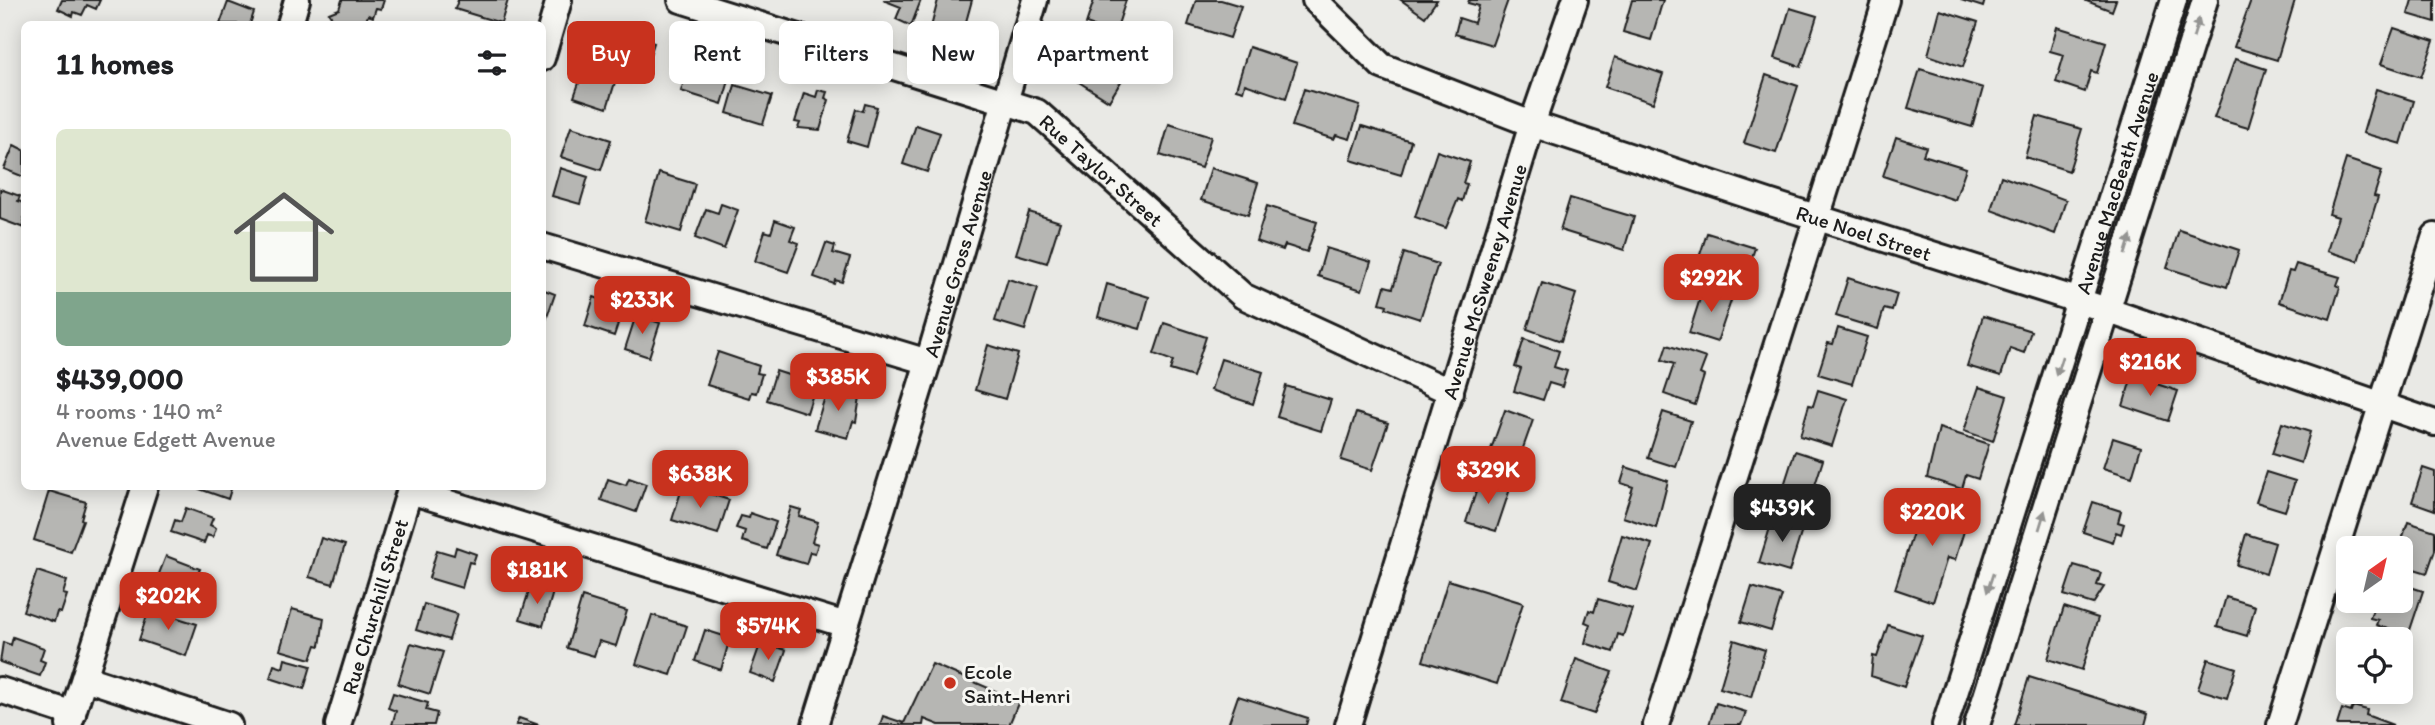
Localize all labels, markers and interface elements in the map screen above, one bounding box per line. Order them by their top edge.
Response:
one-way arrow [2192,18,2202,39]
chip: Buy [567,21,655,84]
chip: Rent [669,21,765,84]
chip: Filters [779,21,893,84]
chip: New [907,21,999,84]
chip: Apartment [1013,21,1173,84]
icon: filters [473,44,511,82]
text: 11 homes [56,45,174,82]
street label: Avenue MacBeath Avenue [2070,68,2163,297]
street label: Rue Taylor Street [1035,108,1169,232]
street label: Avenue McSweeney Avenue [1436,161,1532,402]
street label: Avenue Gross Avenue [918,167,997,360]
icon: home [221,174,347,300]
street label: Rue Noel Street [1793,199,1935,266]
one-way arrow [2124,235,2134,256]
pin: $292K [1662,254,1760,314]
text: $292K [1680,263,1742,291]
pin: $233K [593,276,691,336]
text: $233K [610,285,674,313]
pin: $216K [2101,338,2199,398]
text: $216K [2119,347,2181,375]
pin: $385K [789,354,887,413]
one-way arrow [2053,356,2064,377]
text: $439,000 [56,360,184,397]
text: $385K [806,362,870,390]
text: 4 rooms · 140 m² [56,397,223,425]
text: Avenue Edgett Avenue [56,425,276,453]
pin: $329K [1439,447,1537,506]
pin: $638K [651,450,749,510]
text: $329K [1456,455,1520,483]
text: $638K [668,459,732,487]
pin: $439K [1733,484,1831,544]
pin: $220K [1883,489,1981,548]
text: $439K [1750,493,1814,521]
text: $220K [1900,497,1964,525]
one-way arrow [2037,509,2048,530]
street label: Rue Churchill Street [336,516,413,697]
north arrow [2336,536,2413,612]
map controls [2336,536,2413,704]
pin: $181K [488,546,586,606]
text: $181K [507,555,567,583]
pin: $202K [119,572,217,632]
one-way arrow [1985,572,1995,593]
text: $202K [136,581,200,609]
pin: $574K [719,602,817,662]
text: $574K [736,611,800,639]
button: locate [2336,627,2413,704]
place label: Ecole Saint-Henri [964,659,1071,708]
marker: Ecole Saint-Henri [942,675,958,691]

